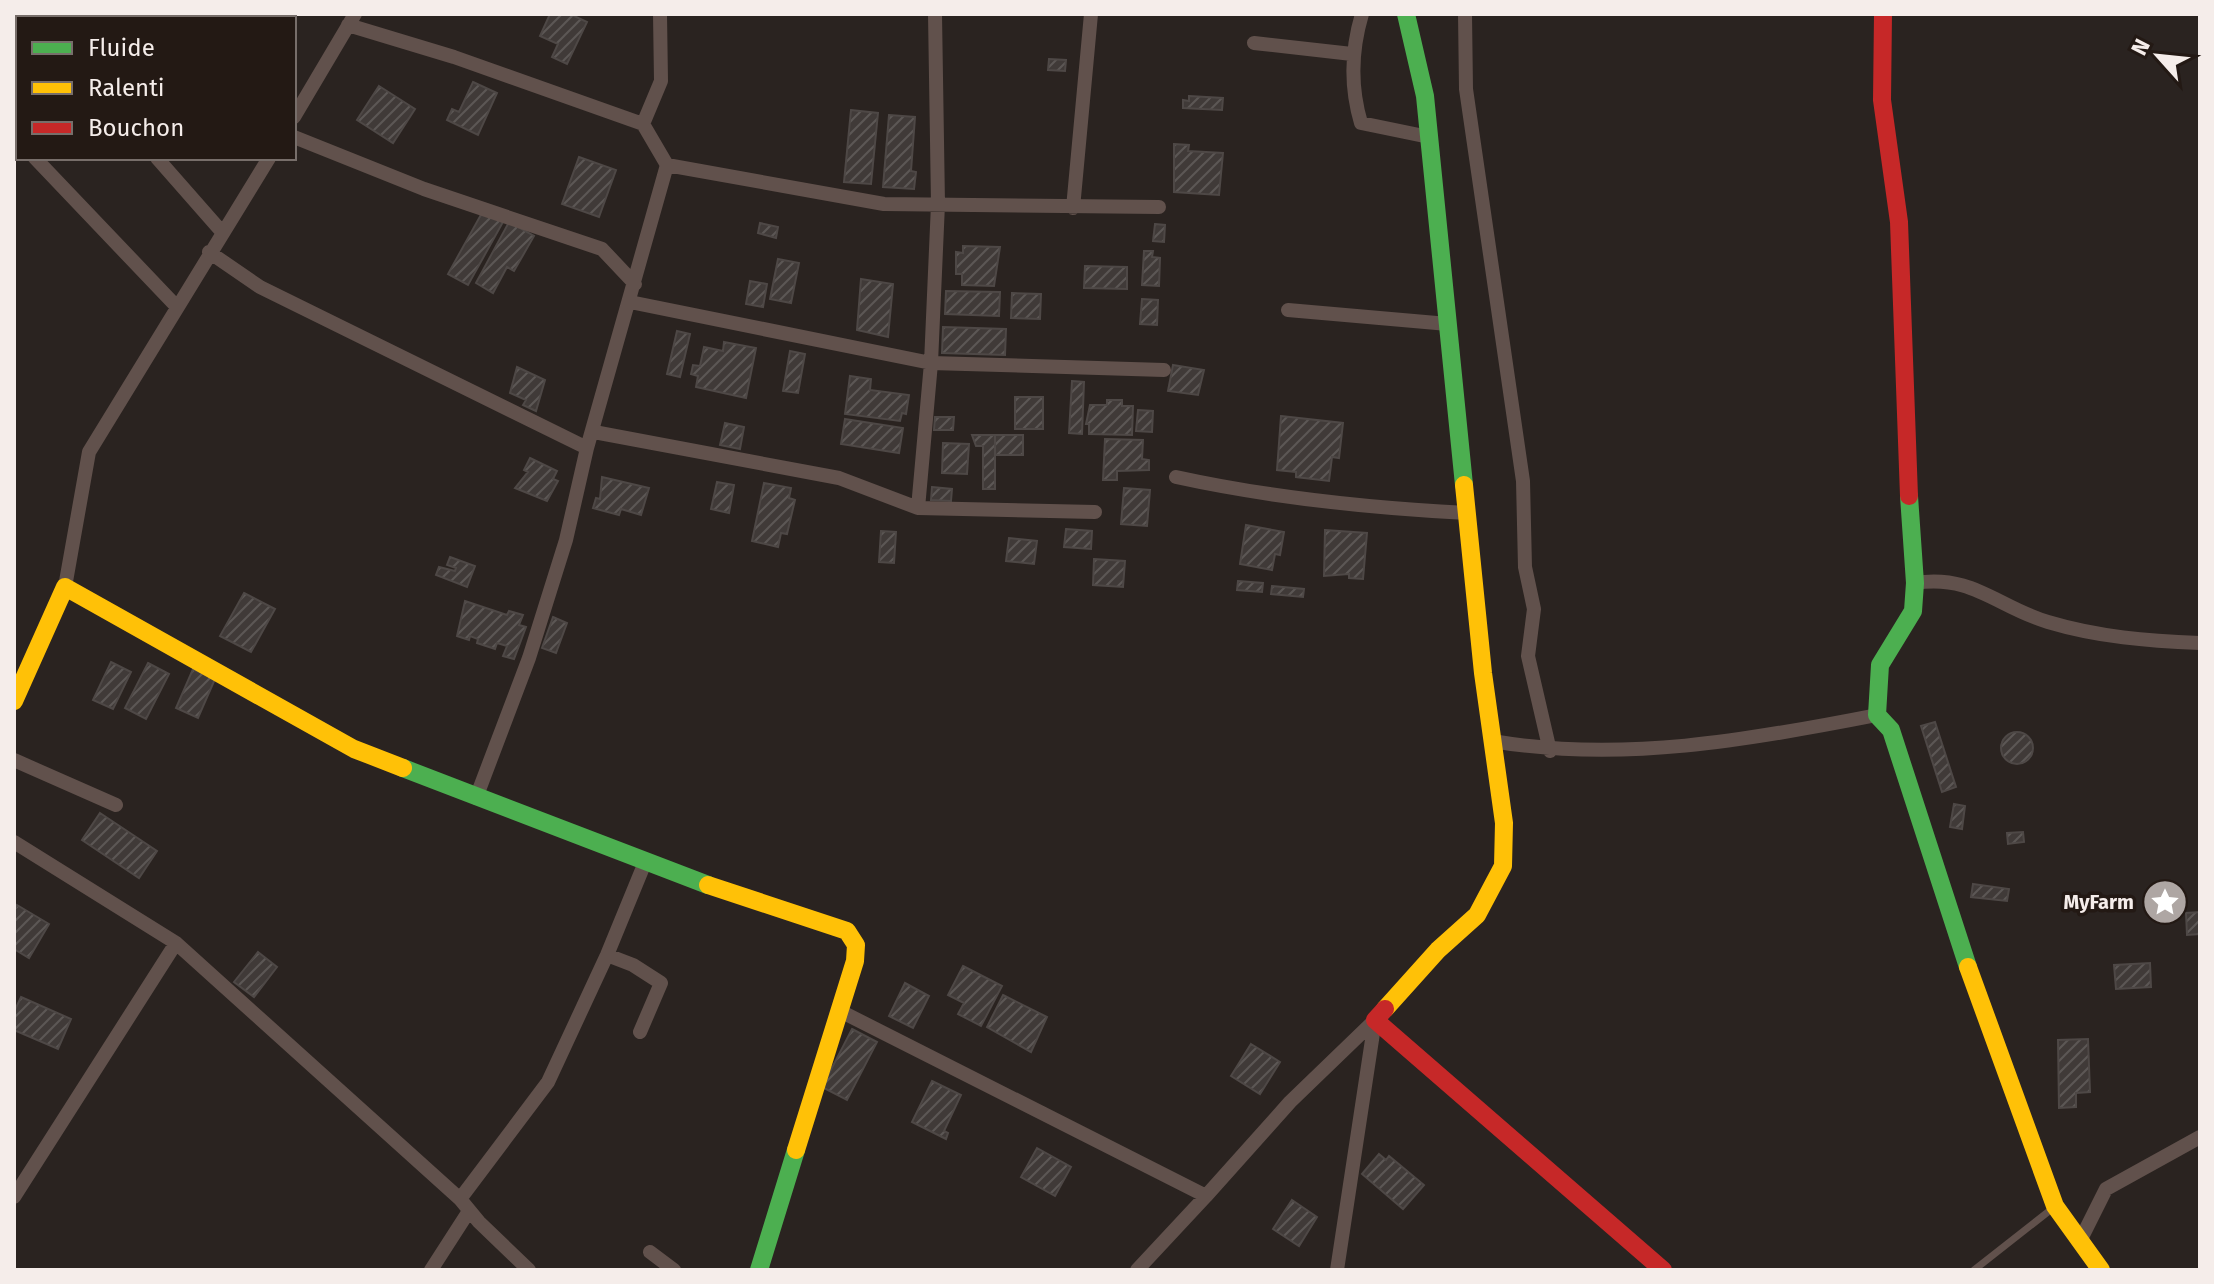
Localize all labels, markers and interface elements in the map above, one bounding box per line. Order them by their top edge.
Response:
legend [16,16,296,160]
north arrow [2118,16,2198,96]
text: Fluide [88,34,155,62]
text: N [2125,35,2156,60]
text: Ralenti [88,74,165,102]
text: Bouchon [88,114,184,142]
place icon: MyFarm [2141,878,2189,926]
place label: MyFarm [2064,890,2134,914]

